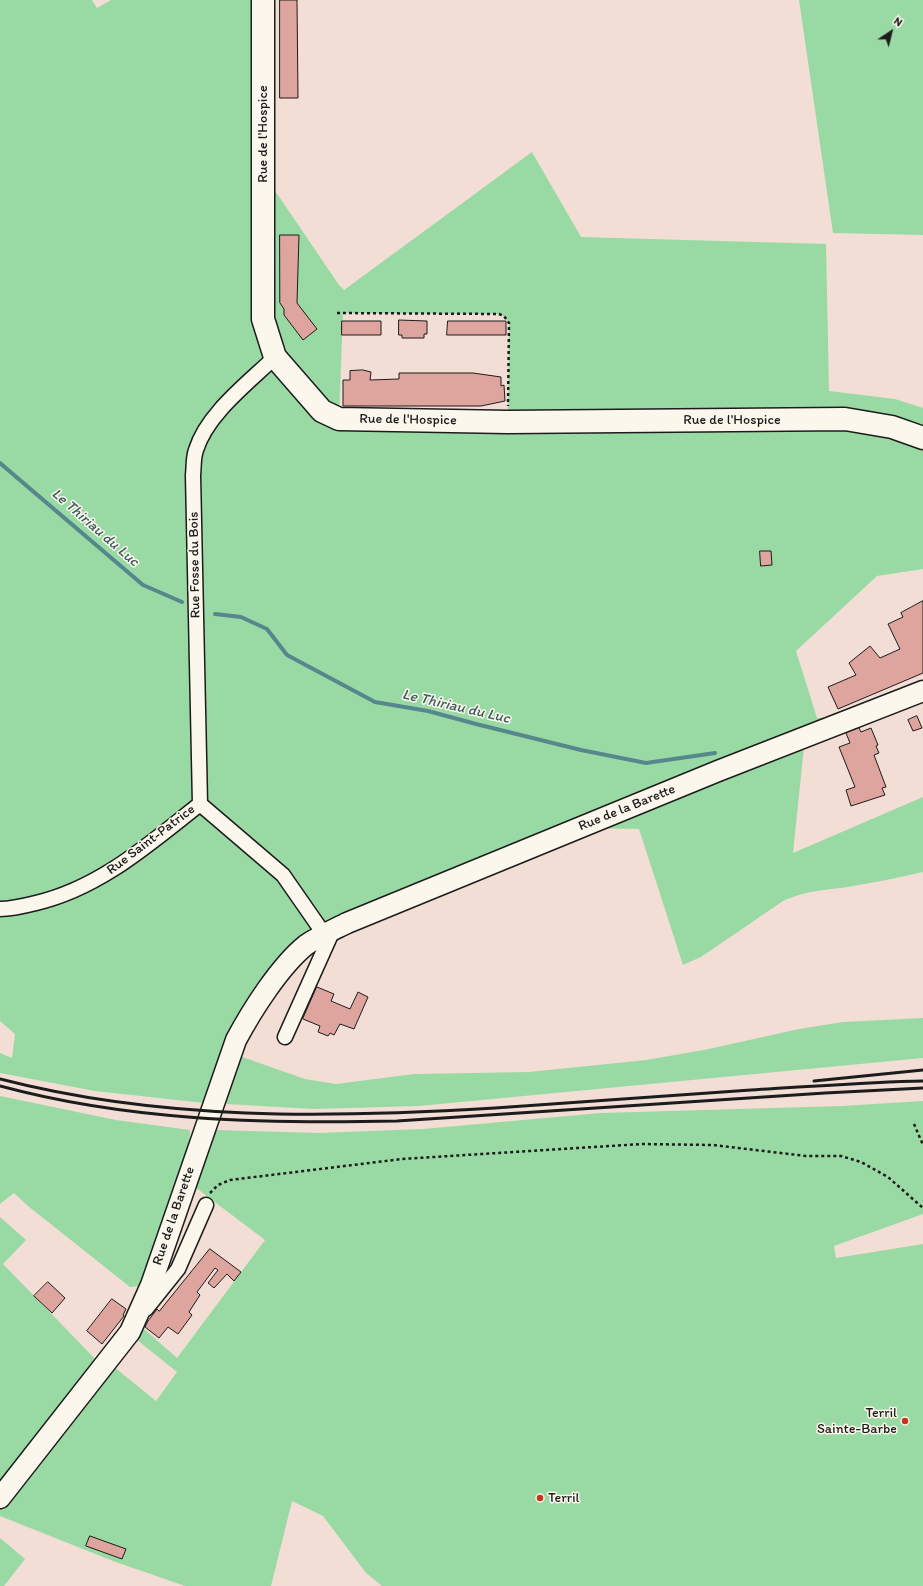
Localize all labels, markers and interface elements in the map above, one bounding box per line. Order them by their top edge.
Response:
north arrow [871,12,911,52]
text: N [891,14,905,29]
street label: Rue de l'Hospice [255,85,271,183]
street label: Rue de l'Hospice [359,411,457,429]
street label: Rue de l'Hospice [683,412,781,428]
water label: Le Thiriau du Luc [48,485,142,571]
street label: Rue Fosse du Bois [186,511,204,619]
water label: Le Thiriau du Luc [400,686,512,728]
street label: Rue de la Barette [576,781,678,835]
street label: Rue Saint-Patrice [104,801,198,879]
street label: Rue de la Barette [149,1164,199,1268]
place label: Terril Sainte-Barbe [817,1405,897,1438]
marker: Terril Sainte-Barbe [900,1416,910,1426]
place label: Terril [548,1490,580,1506]
marker: Terril [535,1493,545,1503]

